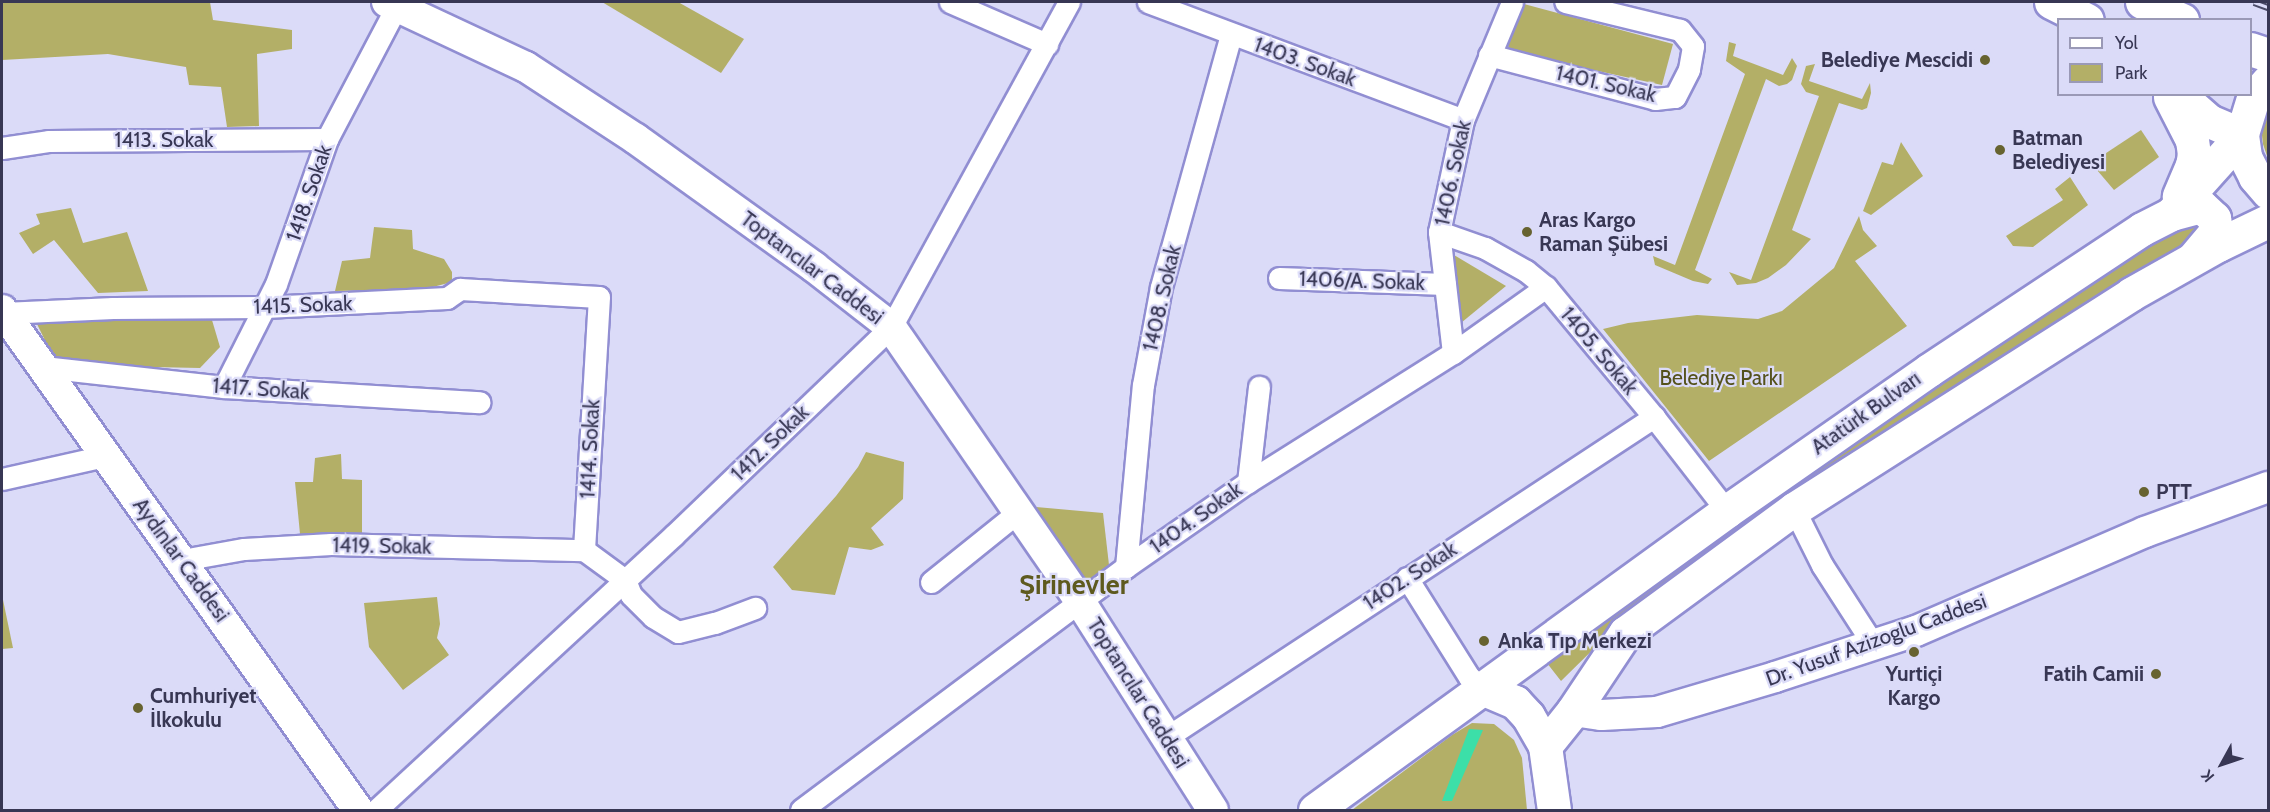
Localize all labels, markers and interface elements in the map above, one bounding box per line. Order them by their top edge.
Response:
legend [2057,18,2252,96]
street label: 1403. Sokak [1251,32,1359,92]
text: Yol [2115,32,2138,54]
place label: Belediye Mescidi [1821,47,1973,73]
marker: Belediye Mescidi [1978,53,1992,67]
street label: 1401. Sokak [1553,60,1659,108]
text: Park [2115,62,2147,84]
street label: 1406. Sokak [1430,118,1476,228]
place label: Batman Belediyesi [2012,125,2105,175]
street label: 1413. Sokak [115,127,213,153]
street label: 1418. Sokak [281,142,337,244]
marker: Batman Belediyesi [1993,143,2007,157]
street label: Toptancılar Caddesi [736,206,888,330]
place label: Aras Kargo Raman Şübesi [1539,207,1668,257]
marker: Aras Kargo Raman Şübesi [1520,225,1534,239]
street label: 1408. Sokak [1138,243,1186,353]
street label: 1406/A. Sokak [1299,266,1425,296]
street label: 1415. Sokak [253,291,353,319]
street label: 1405. Sokak [1555,302,1643,400]
park label: Belediye Parkı [1659,365,1783,391]
street label: Atatürk Bulvarı [1806,366,1926,460]
street label: 1417. Sokak [212,373,310,405]
street label: 1414. Sokak [575,399,605,499]
street label: 1412. Sokak [726,400,814,486]
street label: 1404. Sokak [1145,477,1247,559]
place label: PTT [2156,479,2192,505]
marker: PTT [2137,485,2151,499]
street label: Aydınlar Caddesi [128,493,234,627]
street label: 1419. Sokak [332,533,432,559]
street label: 1402. Sokak [1359,536,1461,616]
district label: Şirinevler [1019,569,1129,601]
street label: Dr. Yusuf Azizoglu Caddesi [1762,588,1990,692]
street label: Toptancılar Caddesi [1082,613,1194,773]
place label: Anka Tıp Merkezi [1498,628,1652,654]
marker: Anka Tıp Merkezi [1475,632,1493,650]
marker: Yurtiçi Kargo [1907,645,1921,659]
place label: Yurtiçi Kargo [1886,661,1942,711]
place label: Fatih Camii [2043,661,2144,687]
marker: Fatih Camii [2149,667,2163,681]
place label: Cumhuriyet İlkokulu [150,683,257,733]
marker: Cumhuriyet İlkokulu [131,701,145,715]
north arrow [2192,734,2252,794]
text: K [2197,766,2218,786]

